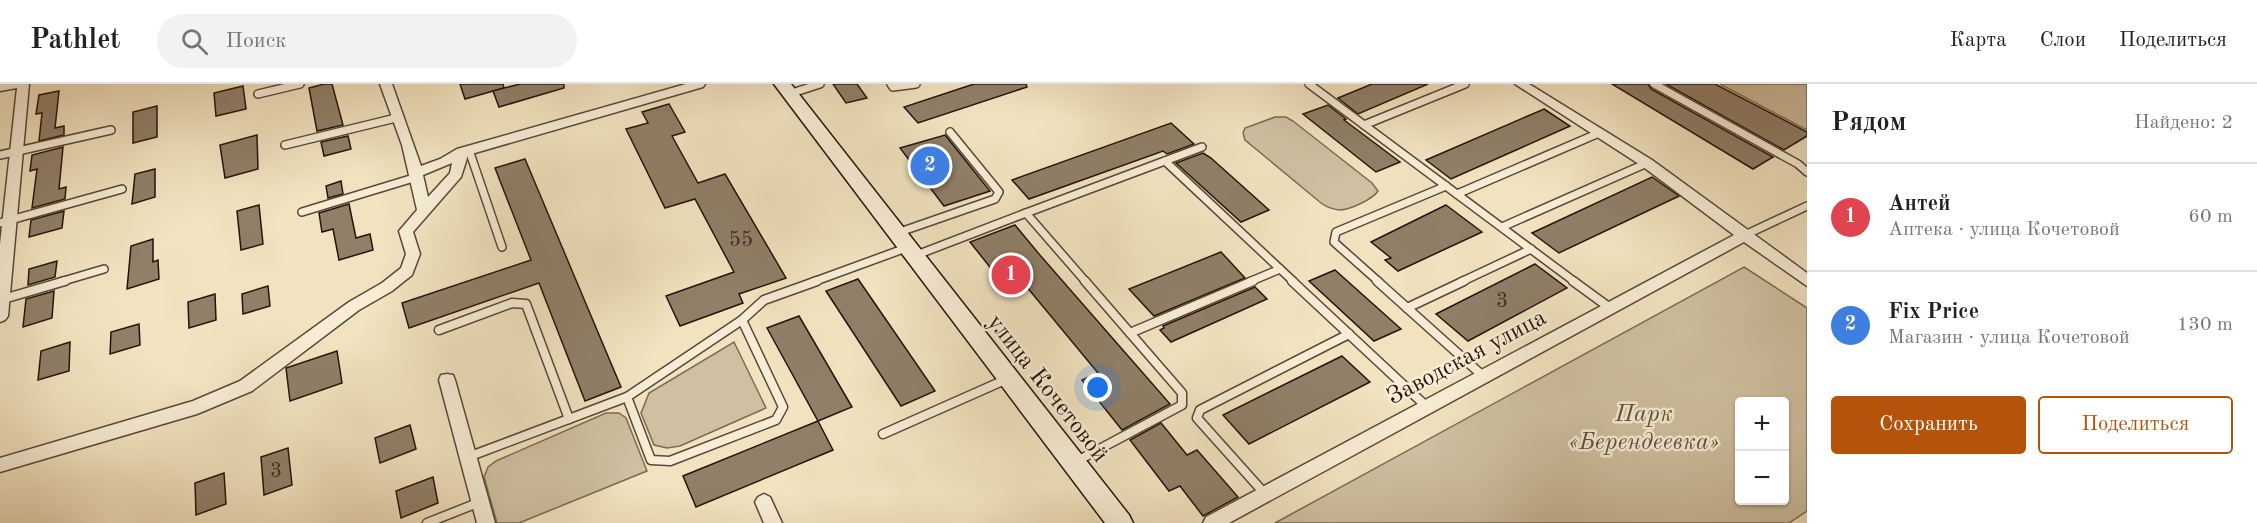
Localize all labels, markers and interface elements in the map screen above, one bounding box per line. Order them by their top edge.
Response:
search box [157,14,577,68]
icon: search [178,25,211,58]
text: Pathlet [30,27,121,55]
text: Поиск [226,30,286,52]
text: Карта [1950,30,2007,51]
text: Слои [2040,30,2086,51]
text: Поделиться [2119,30,2227,51]
text: Рядом [1831,110,1906,136]
text: Найдено: 2 [2134,113,2233,133]
pin: 2 [910,144,950,188]
text: Антей [1888,193,1951,215]
text: 1 [1845,207,1856,227]
text: 60 m [2188,207,2233,227]
text: Аптека · улица Кочетовой [1888,220,2120,240]
house number: 55 [729,230,753,251]
pin: 1 [992,252,1030,297]
house number: 3 [1496,291,1508,312]
text: Fix Price [1888,301,1979,323]
street label: Заводская улица [1384,306,1551,410]
street label: улица Кочетовой [982,311,1112,467]
text: 2 [1845,315,1856,335]
text: 130 m [2177,315,2233,335]
text: Магазин · улица Кочетовой [1888,328,2130,348]
your location [1083,373,1112,402]
button: Сохранить [1831,396,2026,454]
button: Поделиться [2038,396,2233,454]
map controls [1735,397,1789,505]
button: + [1735,397,1789,451]
park label: Парк «Берендеевка» [1569,403,1719,455]
button: − [1735,451,1789,505]
house number: 3 [270,461,282,482]

